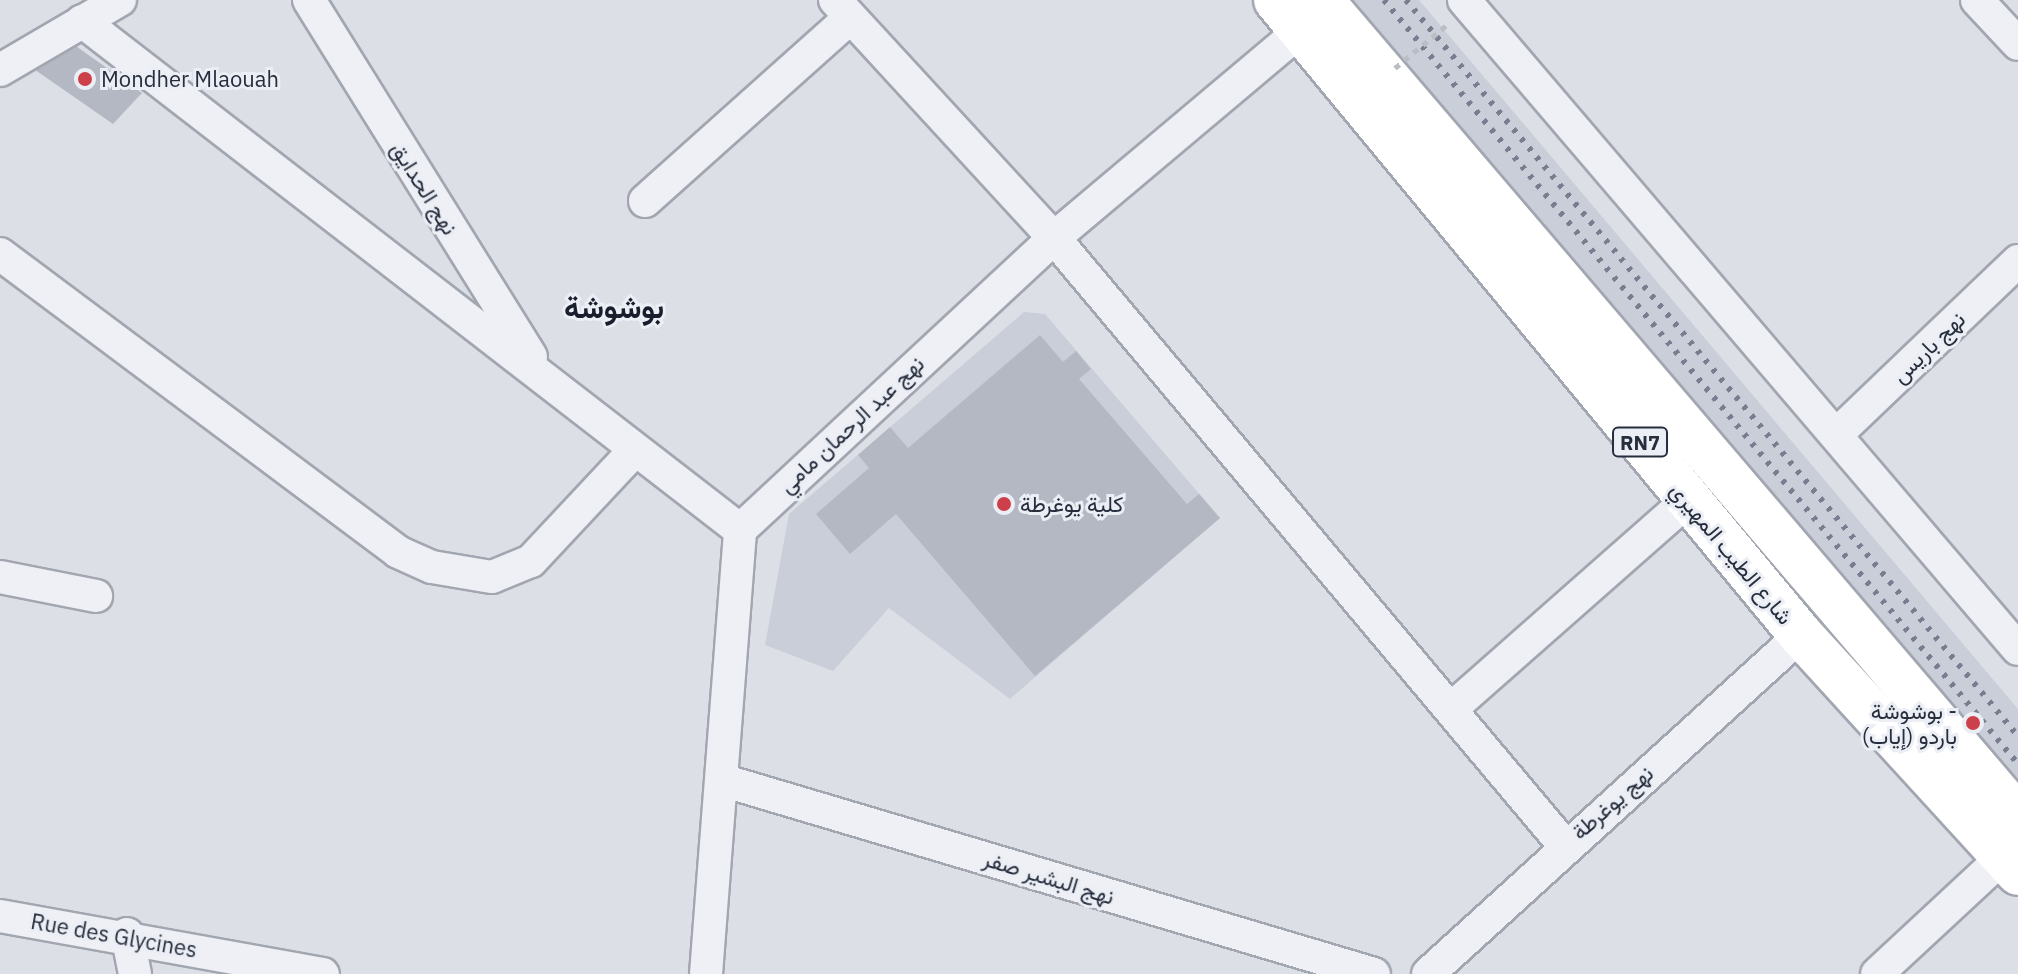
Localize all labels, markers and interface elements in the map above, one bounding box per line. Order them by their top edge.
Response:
place label: Mondher Mlaouah [101,66,279,92]
marker: Mondher Mlaouah [76,70,94,88]
street label: نهج الحدايق [386,137,464,239]
district label: بوشوشة [564,289,664,325]
street label: نهج باريس [1886,306,1970,388]
street label: نهج عبد الرحمان مامي [773,350,929,498]
road number: RN7 [1612,426,1668,458]
street label: شارع الطيب المهيري [1665,477,1799,629]
place label: كلية يوغرطة [1020,491,1123,517]
marker: كلية يوغرطة [995,495,1013,513]
place label: بوشوشة - باردو (إياب) [1862,697,1957,748]
marker: بوشوشة - باردو (إياب) [1964,714,1982,732]
street label: نهج يوغرطة [1566,759,1658,845]
street label: نهج البشير صفر [980,845,1118,909]
street label: Rue des Glycines [29,907,199,963]

